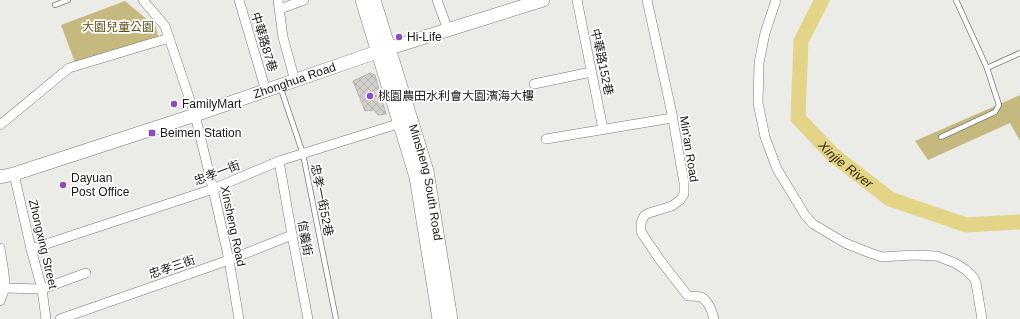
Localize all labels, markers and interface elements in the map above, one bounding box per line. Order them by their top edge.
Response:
street label: 中華路87巷 [248,11,280,73]
park label: 大園兒童公園 [82,20,154,34]
street label: 中華路152巷 [588,27,616,97]
place label: Hi-Life [407,30,442,44]
marker: Hi-Life [394,32,404,42]
street label: Zhonghua Road [251,60,338,101]
place label: 桃園農田水利會大園濱海大樓 [378,89,534,103]
marker: 桃園農田水利會大園濱海大樓 [365,91,375,101]
place label: FamilyMart [182,97,242,111]
marker: FamilyMart [169,99,179,109]
street label: Min'an Road [677,115,701,183]
street label: Minsheng South Road [406,123,445,242]
place label: Beimen Station [160,126,241,140]
marker: Beimen Station [147,128,157,138]
water label: Xinjie River [815,137,877,191]
street label: 忠孝一街 [192,158,242,188]
street label: 忠孝一街52巷 [308,163,336,237]
place label: Dayuan Post Office [71,171,130,199]
marker: Dayuan Post Office [58,180,68,190]
street label: Xinsheng Road [218,184,248,268]
street label: Zhongxing Street [26,198,60,291]
street label: 信義街 [295,219,315,257]
street label: 忠孝三街 [147,253,197,281]

